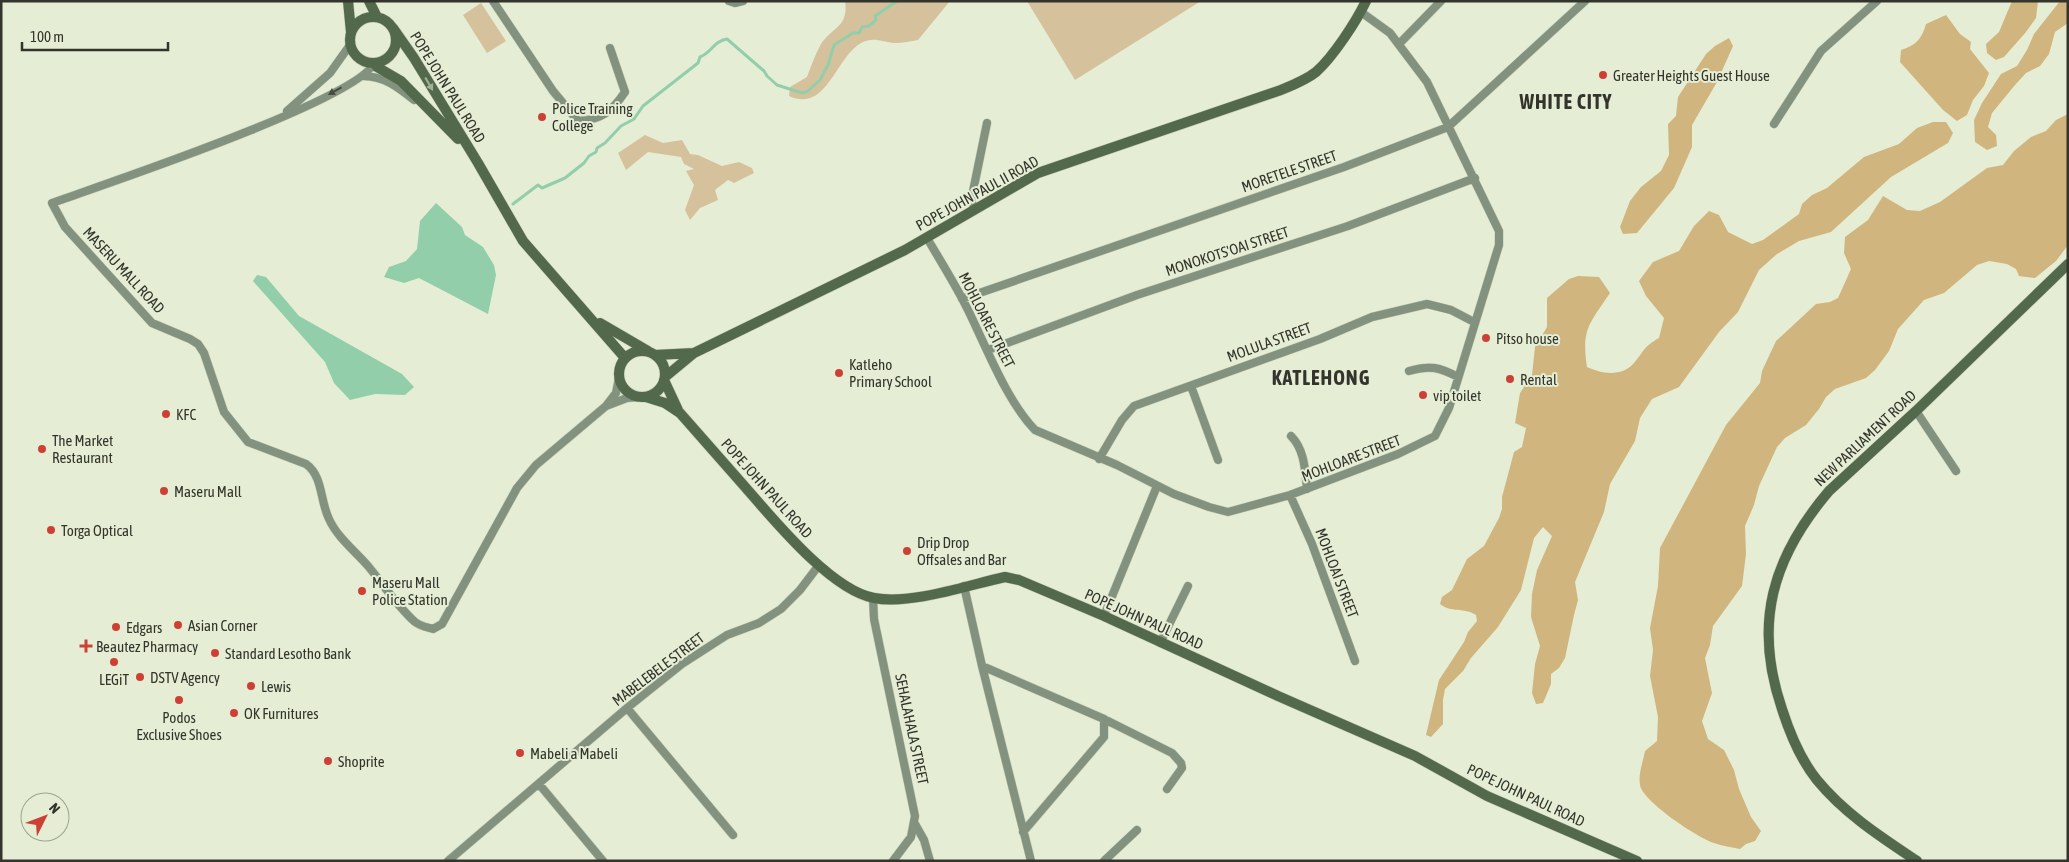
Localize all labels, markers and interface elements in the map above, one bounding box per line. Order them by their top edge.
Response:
scale bar [22,20,169,52]
text: 100 m [30,28,64,45]
street label: POPE JOHN PAUL ROAD [407,28,489,146]
place label: Greater Heights Guest House [1613,67,1770,84]
marker: Greater Heights Guest House [1597,69,1609,81]
one-way arrow [424,77,433,91]
one-way arrow [328,87,342,95]
district label: WHITE CITY [1518,90,1613,113]
place label: Police Training College [552,100,633,134]
marker: Police Training College [536,111,548,123]
street label: MORETELE STREET [1239,147,1339,195]
street label: POPE JOHN PAUL II ROAD [913,152,1041,234]
street label: MASERU MALL ROAD [80,223,168,317]
street label: MONOKOTS'OAI STREET [1163,223,1291,279]
street label: MOHLOARE STREET [956,269,1019,371]
street label: MOLULA STREET [1225,319,1314,365]
place label: Pitso house [1496,330,1559,347]
marker: Pitso house [1480,332,1492,344]
place label: Katleho Primary School [849,356,932,390]
district label: KATLEHONG [1272,366,1370,389]
marker: Katleho Primary School [833,367,845,379]
place label: Rental [1520,371,1557,388]
marker: Rental [1504,373,1516,385]
place label: vip toilet [1433,387,1481,404]
street label: NEW PARLIAMENT ROAD [1811,387,1919,489]
marker: vip toilet [1417,389,1429,401]
place label: KFC [176,406,196,423]
marker: KFC [160,408,172,420]
street label: MOHLOARE STREET [1299,431,1403,485]
place label: The Market Restaurant [52,432,113,466]
street label: POPE JOHN PAUL ROAD [718,435,816,541]
marker: The Market Restaurant [36,443,48,455]
place label: Maseru Mall [174,483,242,500]
marker: Maseru Mall [158,485,170,497]
place label: Torga Optical [61,522,133,539]
marker: Torga Optical [45,524,57,536]
street label: MOHLOAI STREET [1312,526,1362,621]
place label: Drip Drop Offsales and Bar [917,534,1007,568]
marker: Drip Drop Offsales and Bar [901,545,913,557]
place label: Maseru Mall Police Station [372,574,448,608]
marker: Maseru Mall Police Station [356,585,368,597]
street label: POPE JOHN PAUL ROAD [1082,585,1206,653]
place label: Asian Corner [188,617,258,634]
place label: Edgars [126,619,162,636]
marker: Asian Corner [172,619,184,631]
marker: Edgars [110,621,122,633]
street label: MABELEBELE STREET [609,629,708,709]
place label: Beautez Pharmacy [96,638,198,655]
marker: Beautez Pharmacy [80,640,92,652]
place label: Standard Lesotho Bank [225,645,352,662]
marker: Standard Lesotho Bank [209,647,221,659]
marker: LEGiT [108,656,120,668]
place label: DSTV Agency [150,669,220,686]
place label: LEGiT [99,671,130,688]
marker: DSTV Agency [134,671,146,683]
street label: SEHALAHALA STREET [892,672,932,786]
place label: Lewis [261,678,291,695]
marker: Lewis [245,680,257,692]
marker: Podos Exclusive Shoes [173,694,185,706]
place label: OK Furnitures [244,705,319,722]
marker: OK Furnitures [228,707,240,719]
place label: Podos Exclusive Shoes [136,709,222,743]
place label: Mabeli a Mabeli [530,745,618,762]
marker: Mabeli a Mabeli [514,747,526,759]
place label: Shoprite [338,753,385,770]
marker: Shoprite [322,755,334,767]
street label: POPE JOHN PAUL ROAD [1465,760,1587,830]
north arrow [20,792,70,842]
text: N [46,800,63,817]

